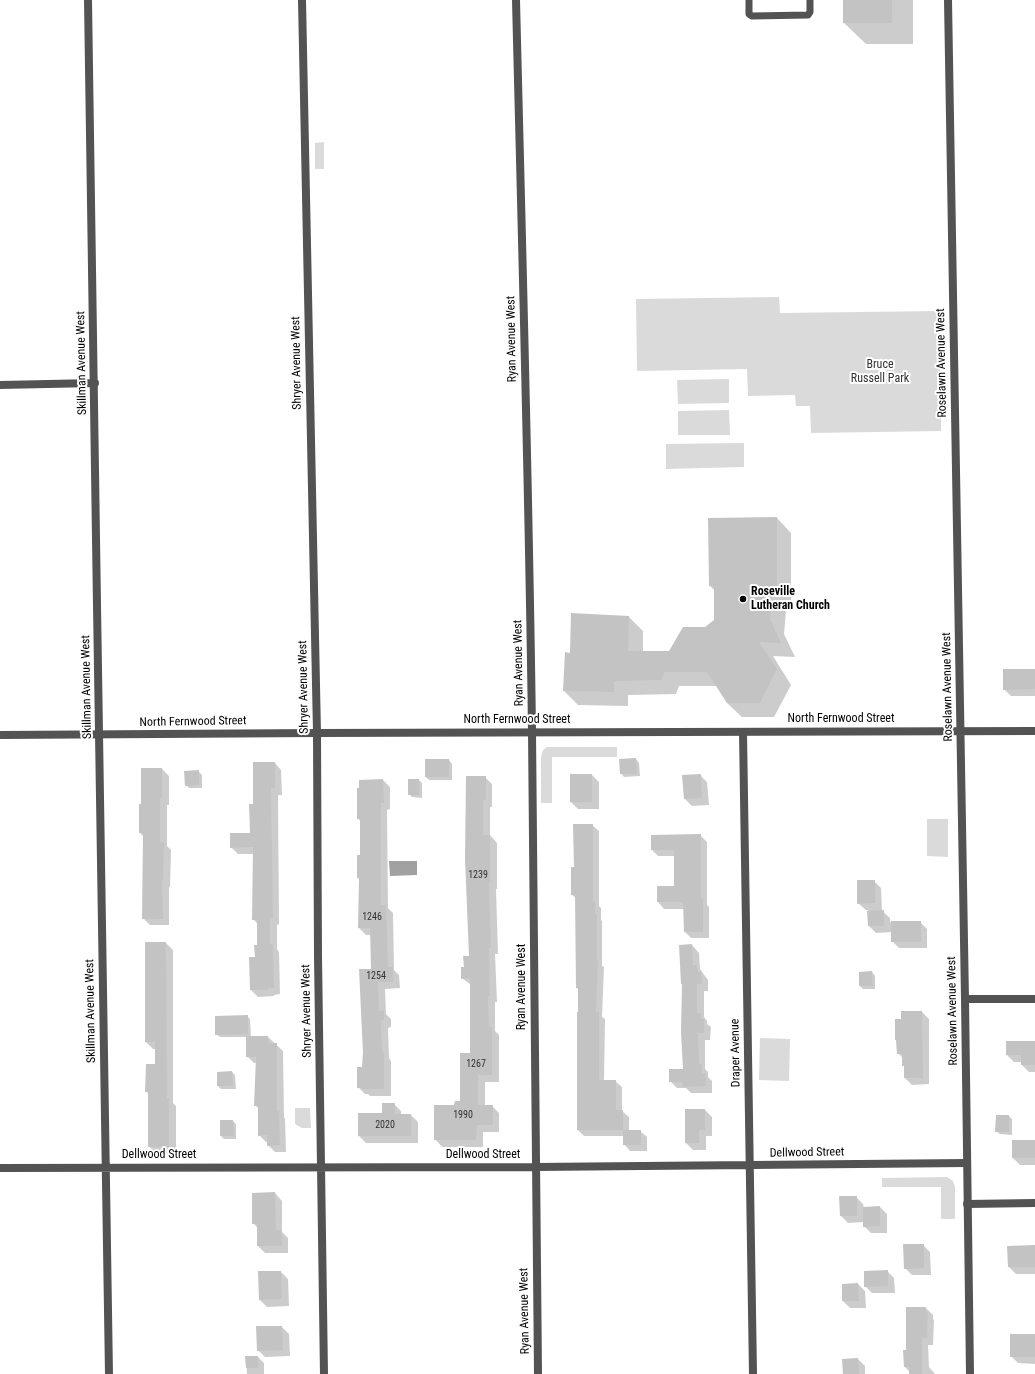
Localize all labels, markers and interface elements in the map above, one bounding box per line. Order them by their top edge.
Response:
street label: Ryan Avenue West [504,296,520,382]
street label: Roselawn Avenue West [934,308,950,418]
street label: Skillman Avenue West [74,311,90,415]
street label: Shryer Avenue West [289,316,305,410]
park label: Bruce Russell Park [851,358,909,386]
place label: Roseville Lutheran Church [751,585,830,613]
marker: Roseville Lutheran Church [738,594,748,604]
street label: Ryan Avenue West [511,620,527,706]
street label: Roselawn Avenue West [940,632,956,742]
street label: Skillman Avenue West [79,635,95,739]
street label: Shryer Avenue West [296,640,312,734]
street label: North Fernwood Street [788,712,894,726]
street label: North Fernwood Street [464,713,570,727]
street label: North Fernwood Street [139,714,247,730]
house number: 1239 [468,869,488,881]
house number: 1246 [362,911,382,923]
street label: Ryan Avenue West [515,944,529,1030]
street label: Roselawn Avenue West [945,956,961,1066]
street label: Skillman Avenue West [83,959,99,1063]
street label: Shryer Avenue West [299,964,315,1058]
house number: 1254 [366,970,386,982]
street label: Draper Avenue [728,1019,744,1087]
house number: 1267 [466,1058,486,1070]
house number: 1990 [453,1109,473,1121]
house number: 2020 [375,1119,395,1131]
street label: Dellwood Street [770,1145,844,1161]
street label: Dellwood Street [122,1148,196,1162]
street label: Dellwood Street [446,1148,520,1162]
street label: Ryan Avenue West [517,1268,533,1354]

